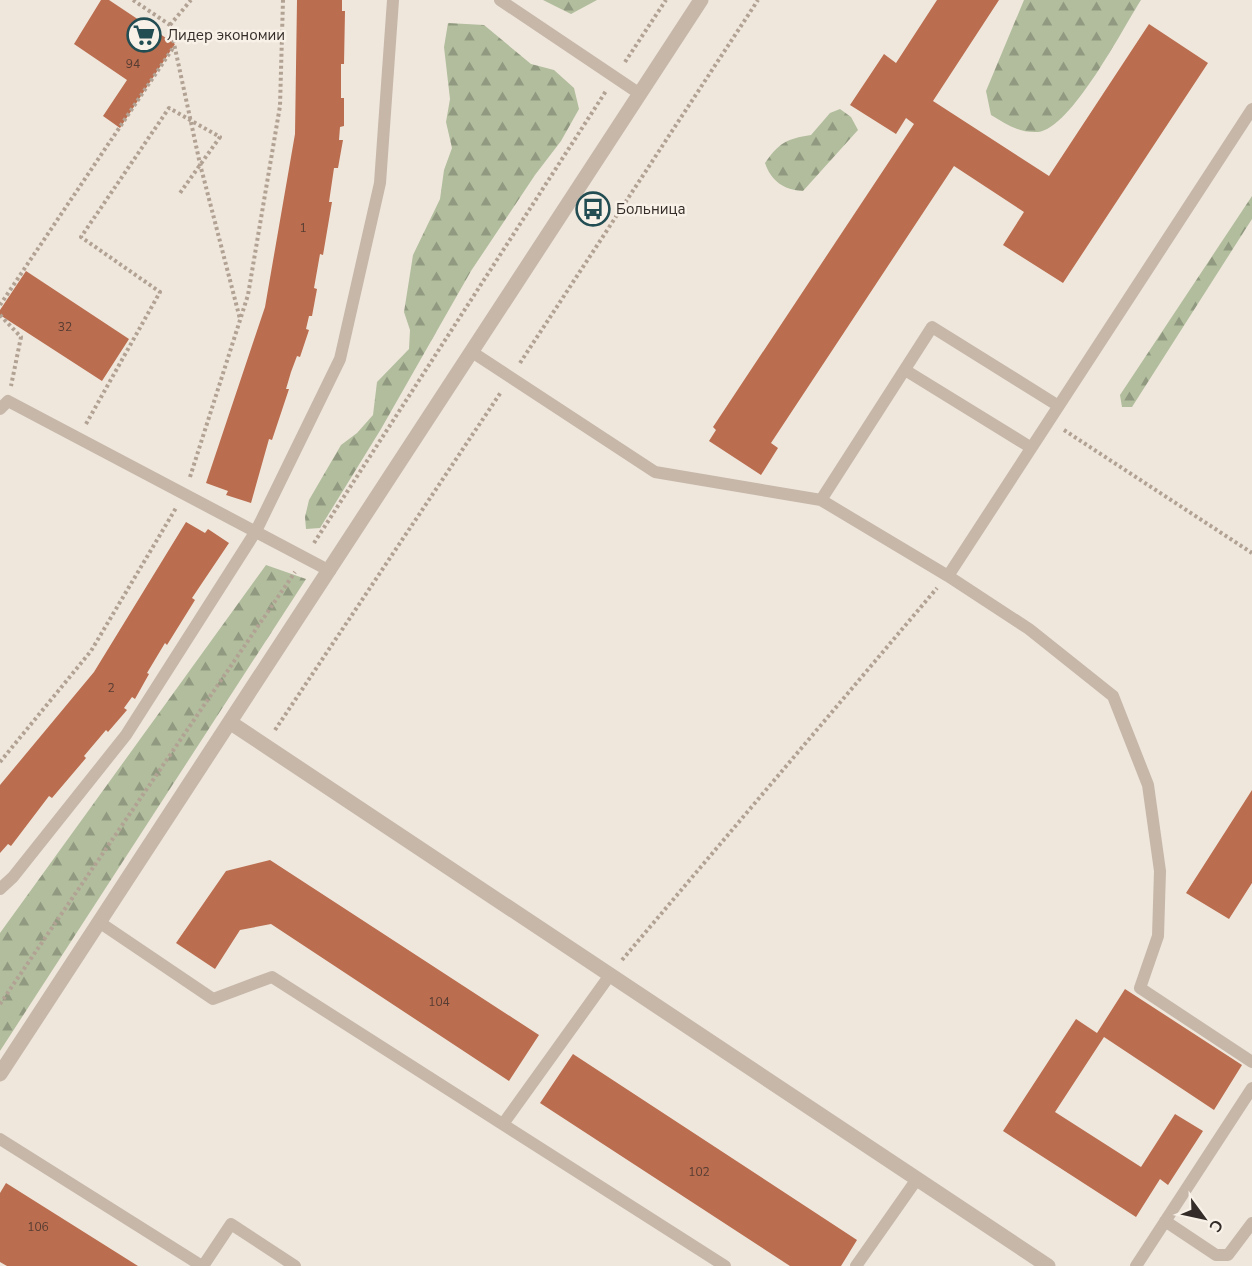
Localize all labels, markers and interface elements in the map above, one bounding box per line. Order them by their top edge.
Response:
supermarket icon: Лидер экономии [126,17,162,53]
place label: Лидер экономии [167,25,285,45]
house number: 94 [126,56,140,72]
bus stop icon: Больница [575,191,611,227]
place label: Больница [616,199,686,219]
house number: 1 [299,220,307,236]
house number: 32 [58,319,72,335]
house number: 2 [107,680,115,696]
house number: 104 [428,994,450,1010]
house number: 102 [688,1164,710,1180]
north arrow [1174,1188,1234,1248]
text: С [1203,1215,1228,1236]
house number: 106 [27,1219,49,1235]

